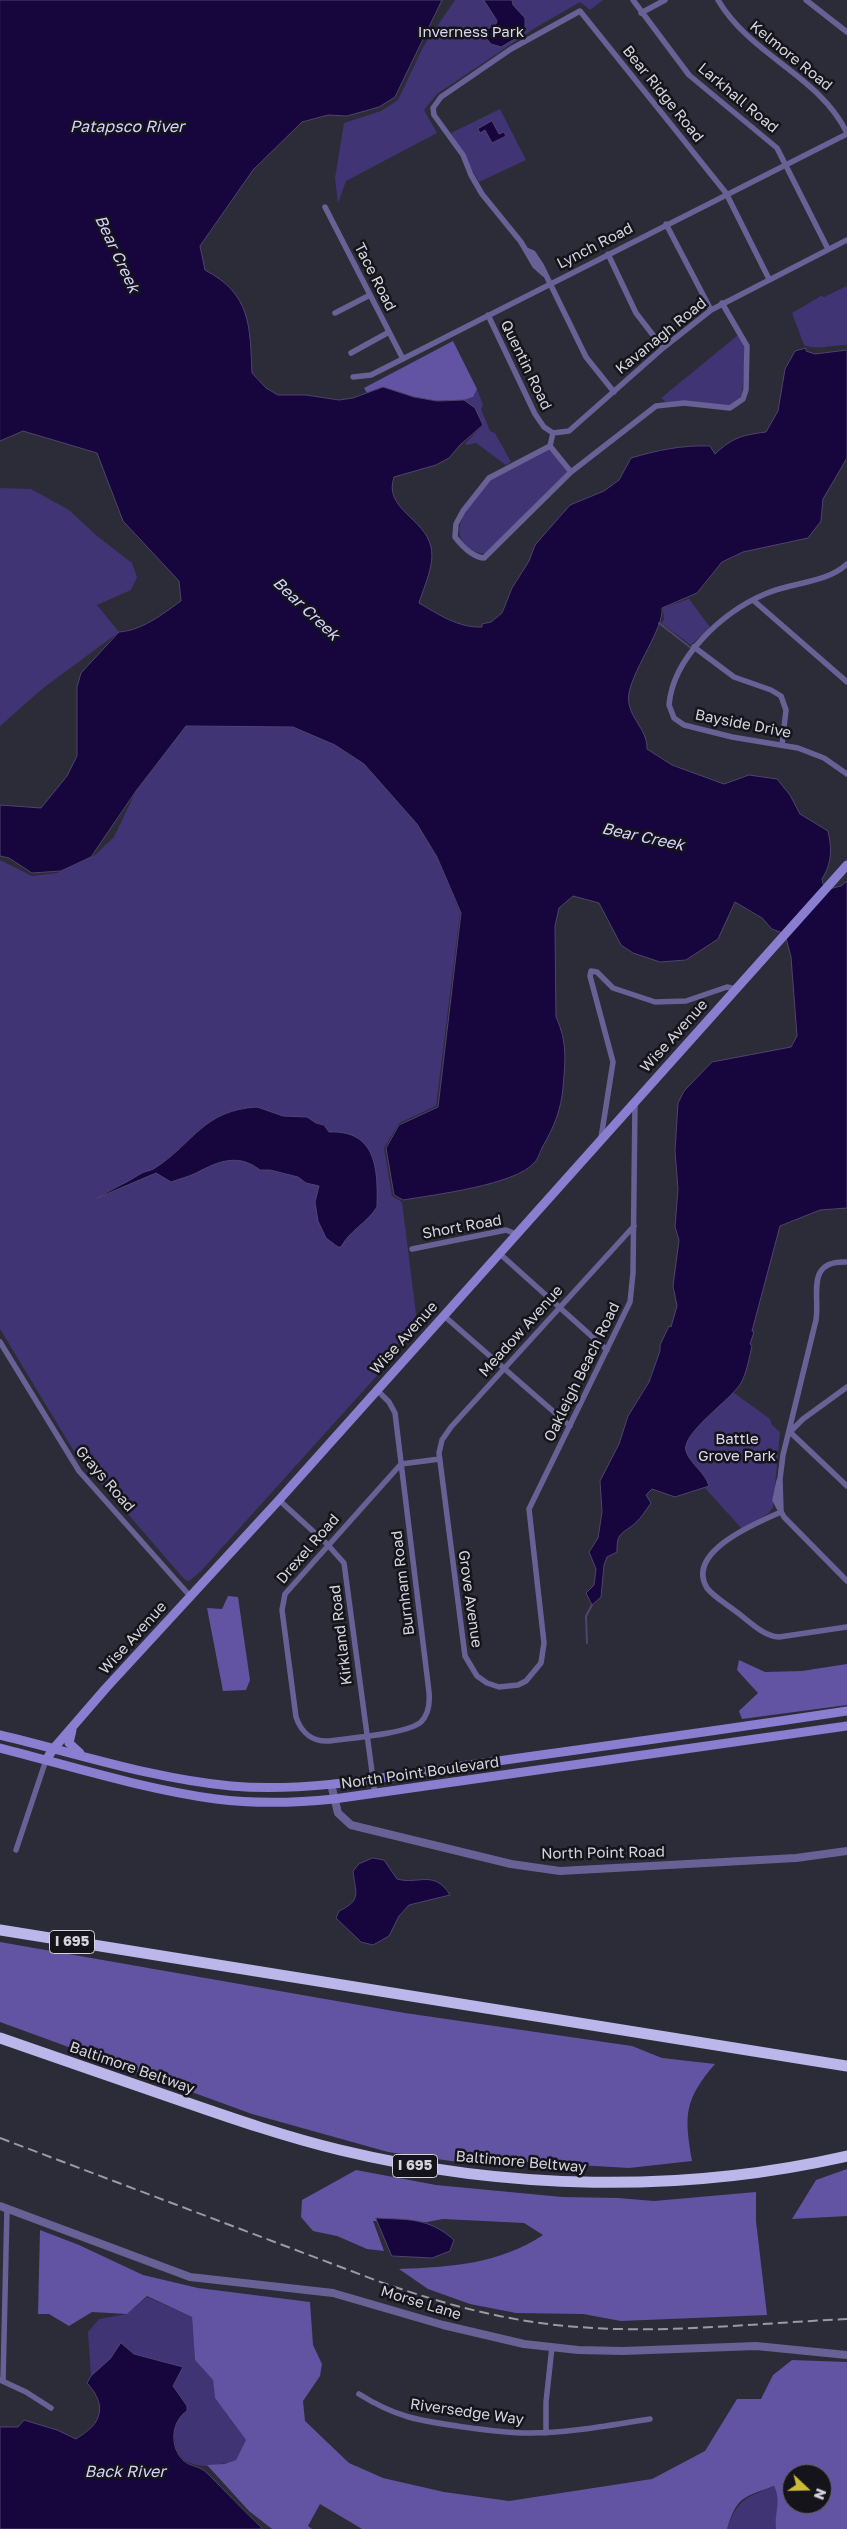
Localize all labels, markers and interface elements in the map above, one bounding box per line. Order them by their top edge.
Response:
street label: Kelmore Road [746,17,836,95]
park label: Inverness Park [418,23,524,41]
street label: Bear Ridge Road [619,42,707,146]
street label: Larkhall Road [694,59,782,137]
water label: Patapsco River [70,117,184,137]
water label: Bear Creek [91,212,143,296]
street label: Lynch Road [554,219,636,273]
street label: Tace Road [350,240,400,314]
street label: Kavanagh Road [612,294,710,378]
street label: Quentin Road [496,317,556,413]
water label: Bear Creek [269,573,343,645]
street label: Bayside Drive [693,706,793,742]
water label: Bear Creek [600,819,686,855]
street label: Wise Avenue [637,996,711,1076]
street label: Short Road [421,1211,503,1243]
street label: Meadow Avenue [475,1282,567,1380]
street label: Wise Avenue [367,1298,441,1378]
street label: Oakleigh Beach Road [540,1299,624,1445]
park label: Battle Grove Park [698,1430,776,1465]
street label: Grays Road [72,1442,138,1516]
street label: Drexel Road [273,1510,343,1588]
street label: Burnham Road [388,1529,418,1637]
street label: Grove Avenue [454,1549,486,1649]
street label: Kirkland Road [326,1584,356,1686]
street label: Wise Avenue [96,1598,170,1678]
street label: North Point Boulevard [340,1753,500,1793]
street label: North Point Road [541,1843,665,1863]
road number: I 695 [50,1930,94,1954]
street label: Baltimore Beltway [67,2038,197,2098]
street label: Baltimore Beltway [455,2147,587,2177]
road number: I 695 [392,2154,438,2178]
street label: Morse Lane [379,2282,463,2324]
street label: Riversedge Way [409,2395,525,2429]
water label: Back River [85,2462,165,2482]
north arrow [782,2464,832,2514]
text: N [811,2486,830,2502]

